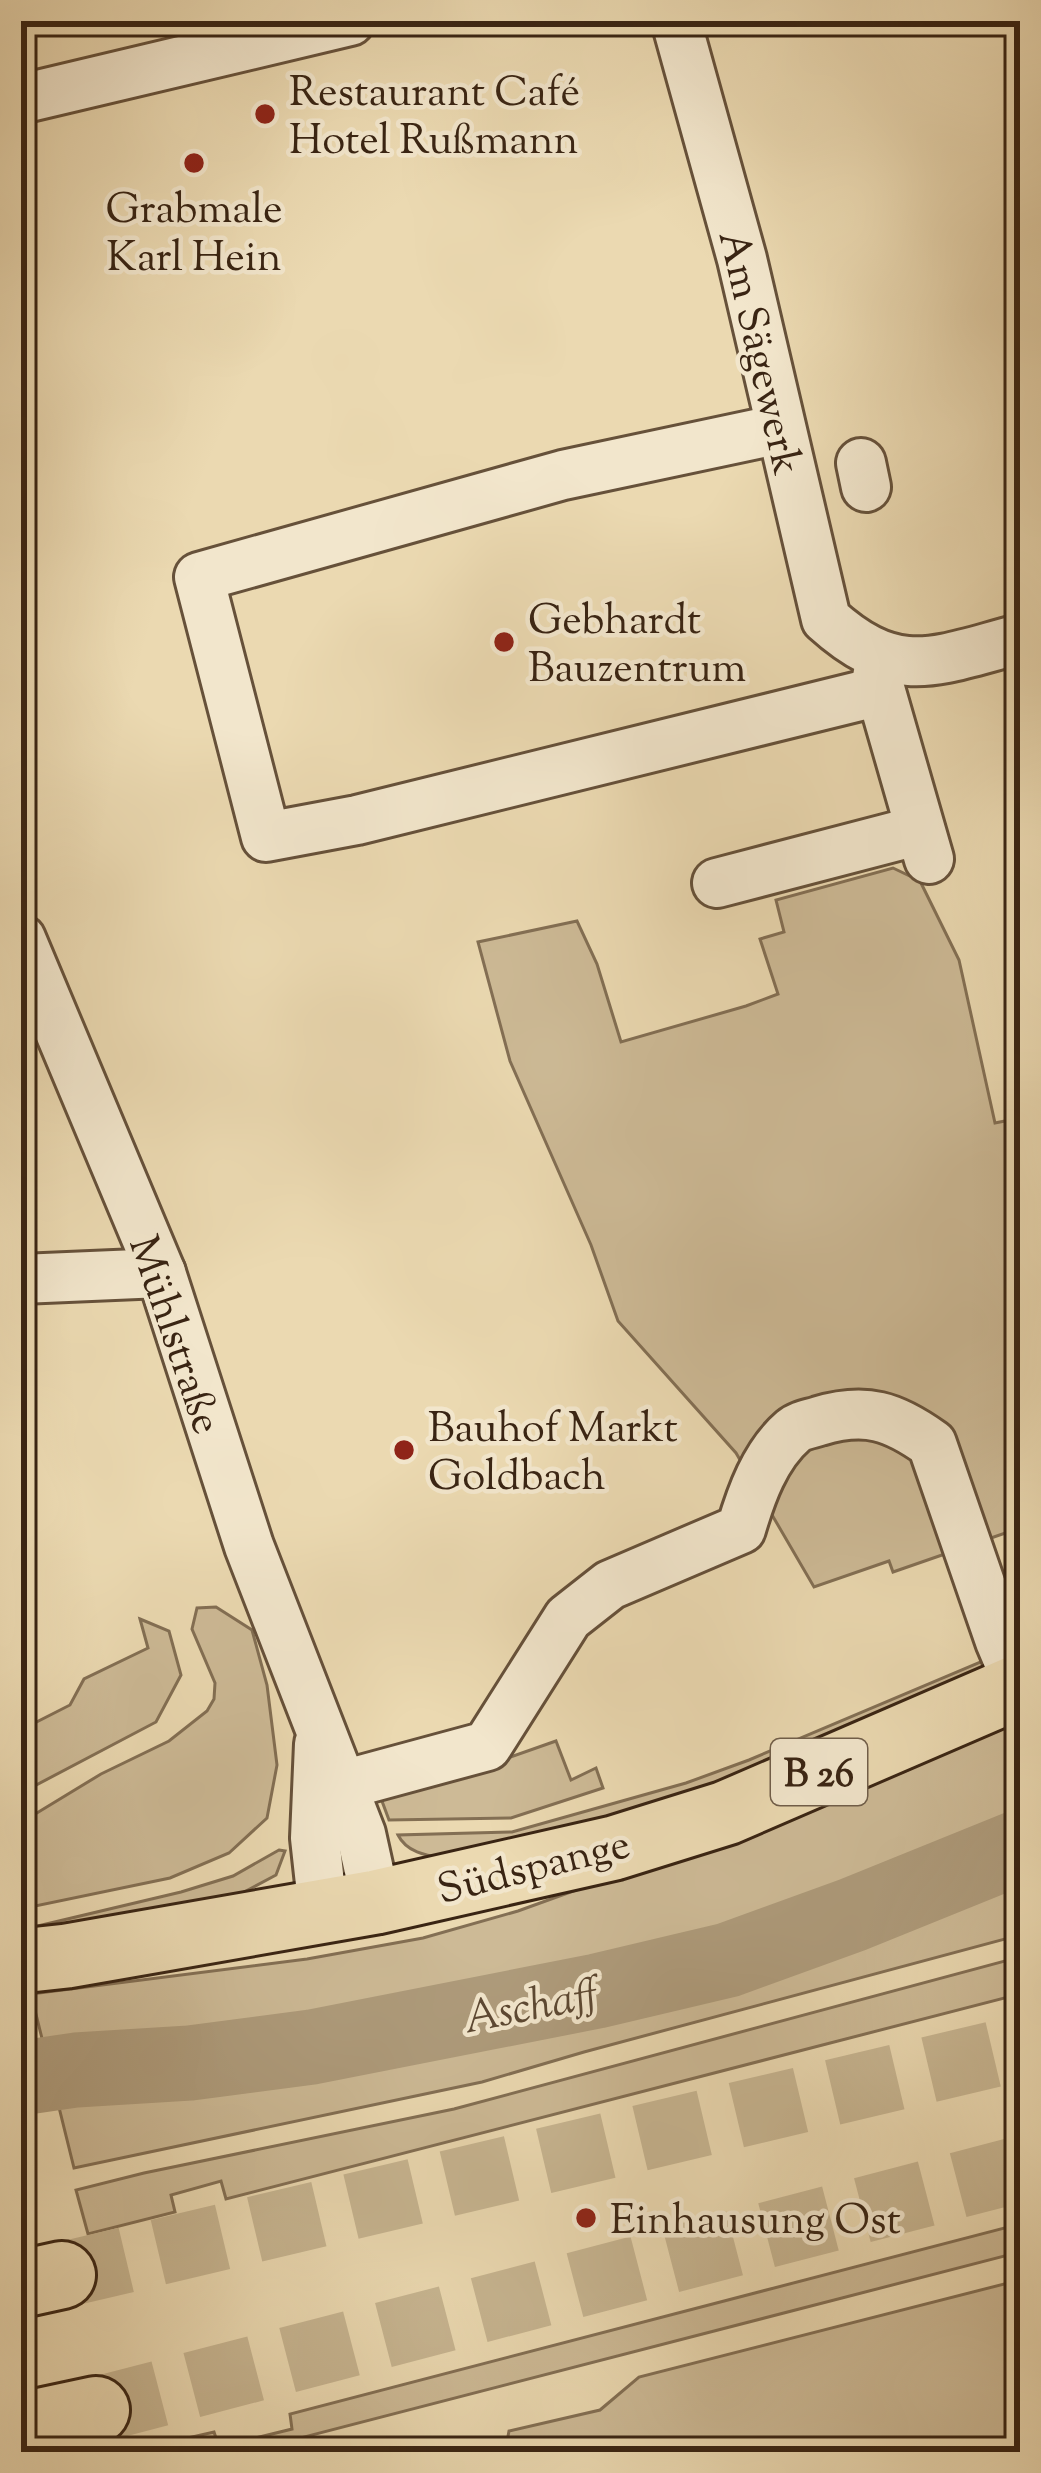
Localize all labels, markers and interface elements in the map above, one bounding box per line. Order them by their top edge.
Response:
place label: Restaurant Café Hotel Rußmann [289,65,580,173]
marker: Restaurant Café Hotel Rußmann [252,101,278,127]
marker: Grabmale Karl Hein [181,150,207,176]
place label: Grabmale Karl Hein [106,182,283,290]
street label: Am Sägewerk [700,225,814,481]
place label: Gebhardt Bauzentrum [528,593,746,701]
marker: Gebhardt Bauzentrum [491,629,517,655]
street label: Mühlstraße [110,1228,234,1443]
place label: Bauhof Markt Goldbach [428,1401,678,1509]
marker: Bauhof Markt Goldbach [391,1437,417,1463]
road number: B 26 [771,1739,867,1805]
street label: Südspange [432,1817,637,1923]
water label: Aschaff [458,1964,608,2054]
place label: Einhausung Ost [610,2193,901,2253]
marker: Einhausung Ost [573,2205,599,2231]

